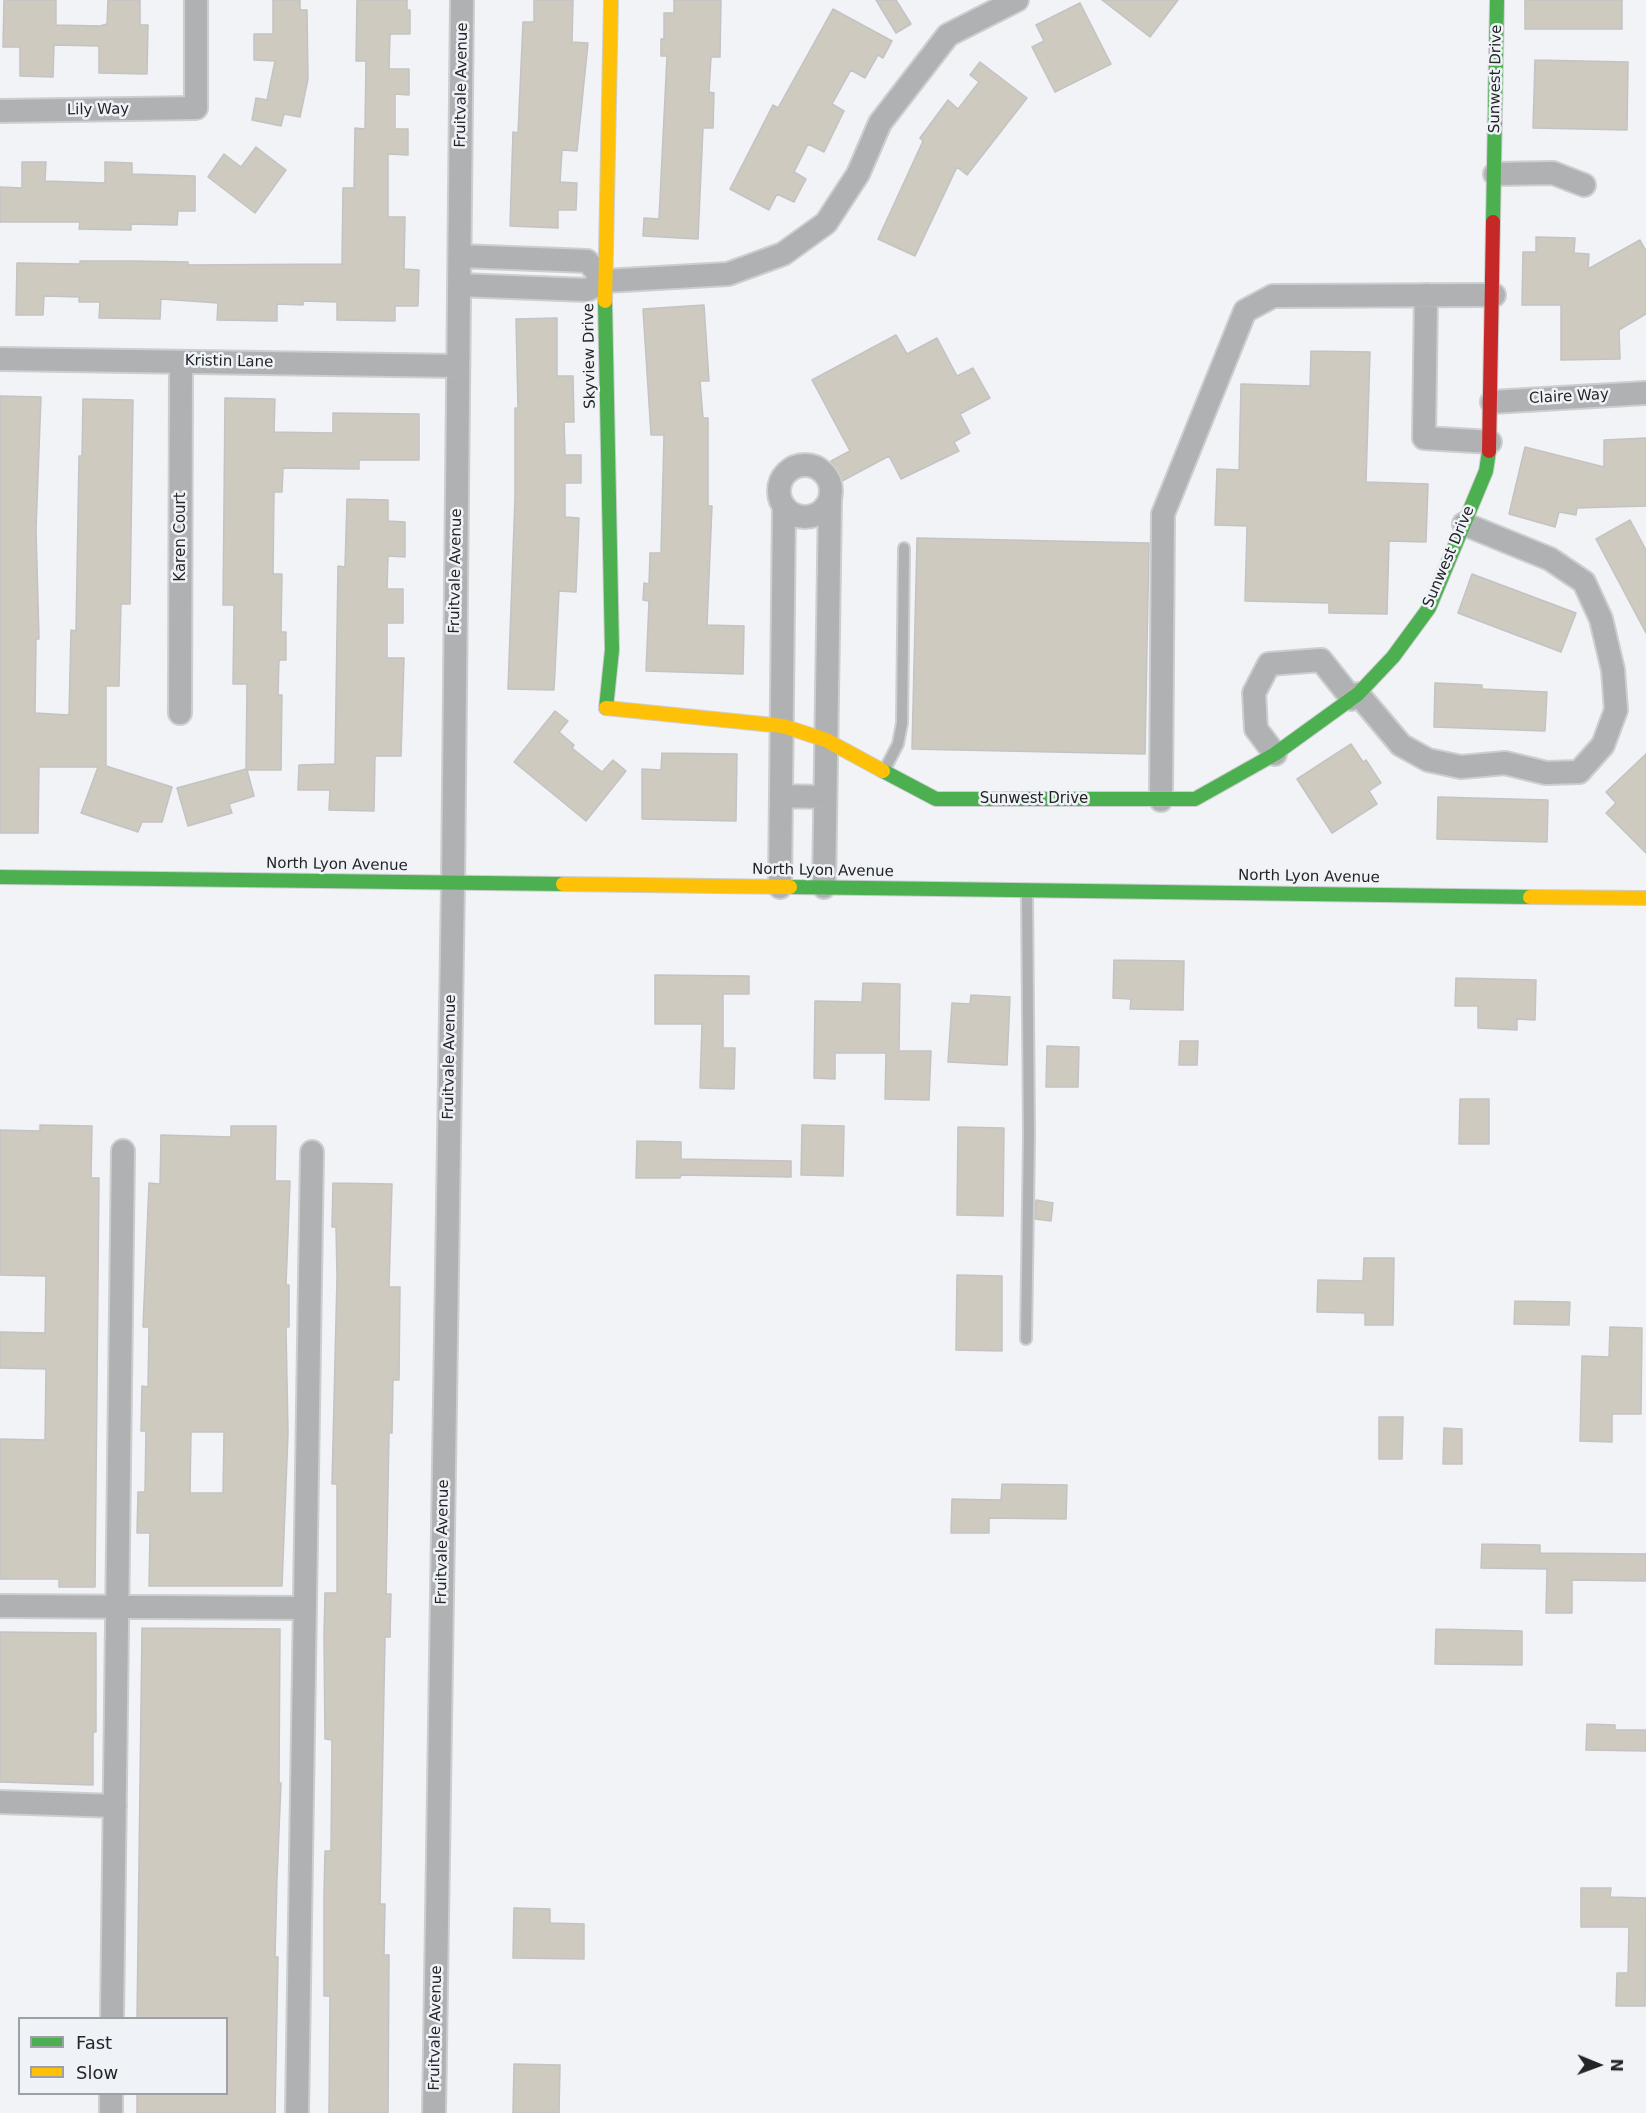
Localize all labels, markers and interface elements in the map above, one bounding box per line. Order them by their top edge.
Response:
street label: Fruitvale Avenue [452,22,472,148]
street label: Sunwest Drive [1486,25,1506,133]
street label: Lily Way [67,100,129,120]
street label: Skyview Drive [580,303,600,409]
street label: Kristin Lane [185,352,273,372]
street label: Claire Way [1529,386,1609,408]
street label: Karen Court [172,492,190,582]
street label: Sunwest Drive [1420,504,1478,610]
street label: Fruitvale Avenue [446,508,466,634]
street label: Sunwest Drive [980,790,1088,808]
street label: North Lyon Avenue [266,855,408,875]
street label: North Lyon Avenue [752,861,894,881]
street label: North Lyon Avenue [1238,867,1380,887]
street label: Fruitvale Avenue [440,994,460,1120]
street label: Fruitvale Avenue [433,1479,453,1605]
street label: Fruitvale Avenue [426,1965,446,2091]
legend [18,2017,228,2095]
text: Fast [76,2032,112,2053]
north arrow [1568,2035,1628,2095]
text: N [1607,2058,1626,2072]
text: Slow [76,2062,118,2083]

